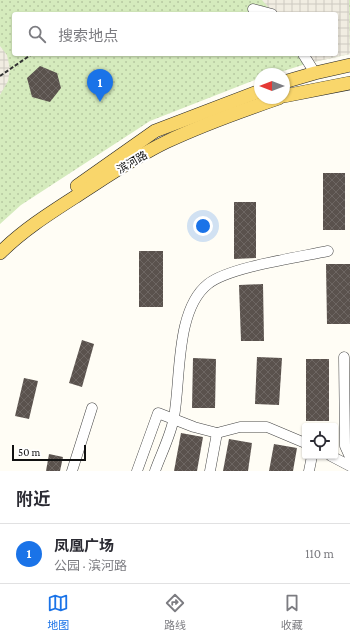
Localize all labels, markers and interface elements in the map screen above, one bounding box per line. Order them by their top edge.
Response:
search box [12,12,338,56]
icon: search [26,23,48,45]
text: 搜索地点 [58,28,118,44]
north arrow [254,68,290,104]
pin: 1 [87,69,113,102]
street label: 滨河路 [115,149,149,175]
your location [193,216,213,236]
map controls [302,423,338,459]
button: locate [302,423,338,459]
scale bar [12,443,86,462]
text: 50 m [18,446,40,458]
text: 附近 [16,490,50,509]
text: 凤凰广场 [54,538,114,554]
text: 1 [27,546,31,561]
text: 110 m [305,546,334,561]
text: 公园 · 滨河路 [54,558,127,573]
tab: 地图 [47,592,69,632]
tab: 路线 [164,592,186,632]
tab: 收藏 [281,592,303,632]

